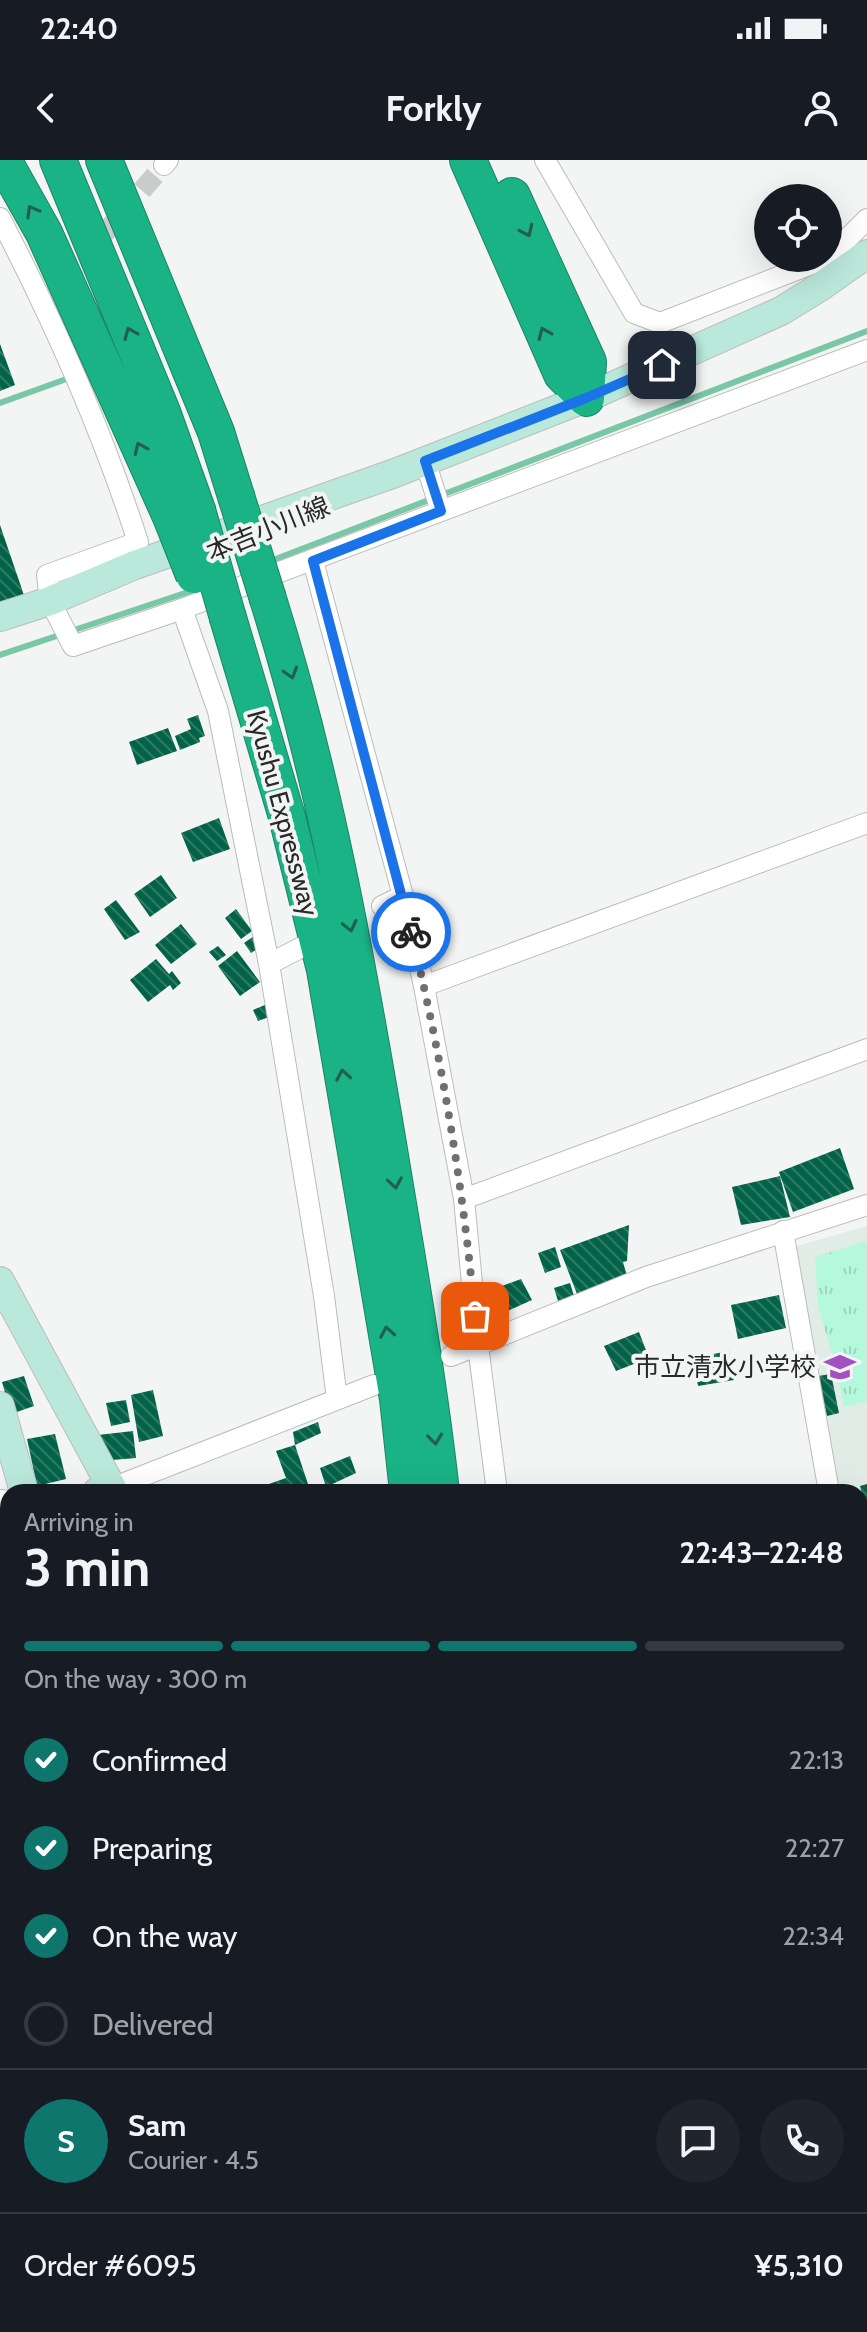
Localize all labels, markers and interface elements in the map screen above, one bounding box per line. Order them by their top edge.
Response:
text: 22:40 [40,10,118,47]
icon: back [24,86,68,130]
text: Forkly [385,86,482,130]
icon: person [799,86,843,130]
map controls [754,184,842,272]
button: locate [754,184,842,272]
one-way arrow [26,206,42,220]
one-way arrow [518,222,534,237]
one-way arrow [123,327,139,341]
one-way arrow [538,327,554,341]
pin [628,331,696,399]
icon: home [640,343,684,387]
one-way arrow [134,441,150,456]
street label: 本吉小川線 [202,490,334,568]
one-way arrow [282,666,298,680]
street label: Kyushu Expressway [240,706,326,920]
courier [371,892,451,972]
icon: bike [389,910,433,954]
one-way arrow [341,919,358,933]
one-way arrow [335,1068,352,1082]
one-way arrow [385,1176,402,1189]
pin [441,1282,509,1350]
icon: bag [453,1294,497,1338]
one-way arrow [379,1325,396,1338]
school or university icon: 市立清水小学校 [823,1350,857,1384]
place label: 市立清水小学校 [634,1351,816,1383]
one-way arrow [426,1432,443,1446]
text: Arriving in [24,1506,134,1538]
text: 22:43–22:48 [679,1534,844,1571]
text: 3 min [24,1536,150,1599]
text: On the way · 300 m [24,1663,247,1695]
icon: check [24,1738,68,1782]
text: Confirmed [92,1742,227,1779]
text: 22:13 [789,1744,844,1776]
icon: check [24,1826,68,1870]
text: Preparing [92,1830,212,1867]
text: 22:27 [785,1832,844,1864]
icon: check [24,1914,68,1958]
text: On the way [92,1918,237,1955]
text: 22:34 [782,1920,844,1952]
text: Delivered [92,2006,213,2043]
button: chat [656,2099,740,2183]
button: phone [760,2099,844,2183]
text: Sam [128,2107,186,2144]
text: S [57,2123,75,2160]
text: Courier · 4.5 [128,2144,259,2176]
text: Order #6095 [24,2247,197,2284]
text: ¥5,310 [754,2247,844,2284]

